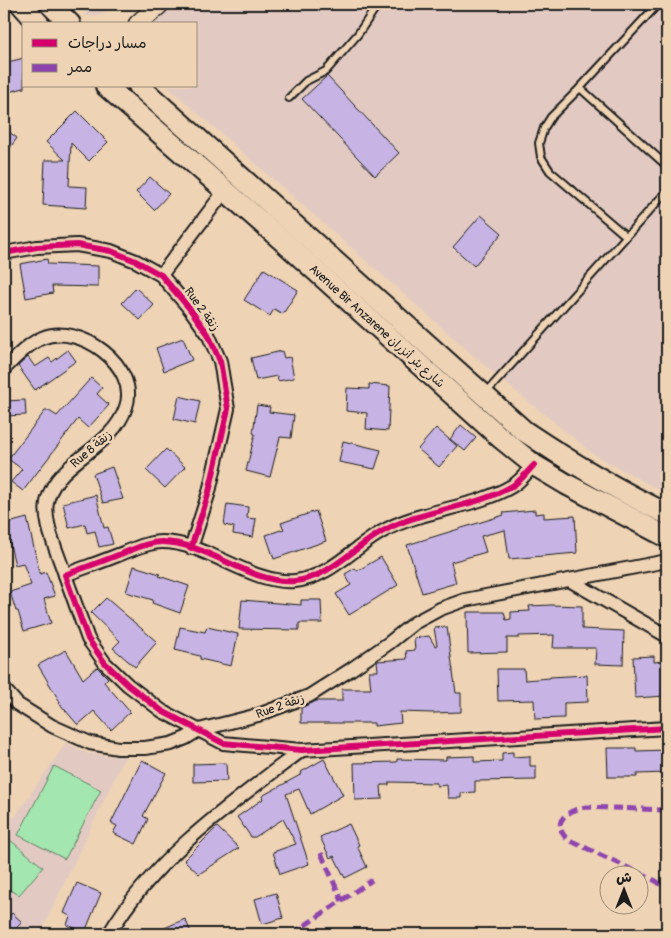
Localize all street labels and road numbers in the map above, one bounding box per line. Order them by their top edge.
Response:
street label: Avenue Bir Anzarene شارع بئر أنزران [305,262,447,392]
street label: Rue 2 زنقة [181,284,223,334]
street label: Rue 8 زنقة [68,427,115,471]
street label: Rue 2 زنقة [254,691,306,722]

